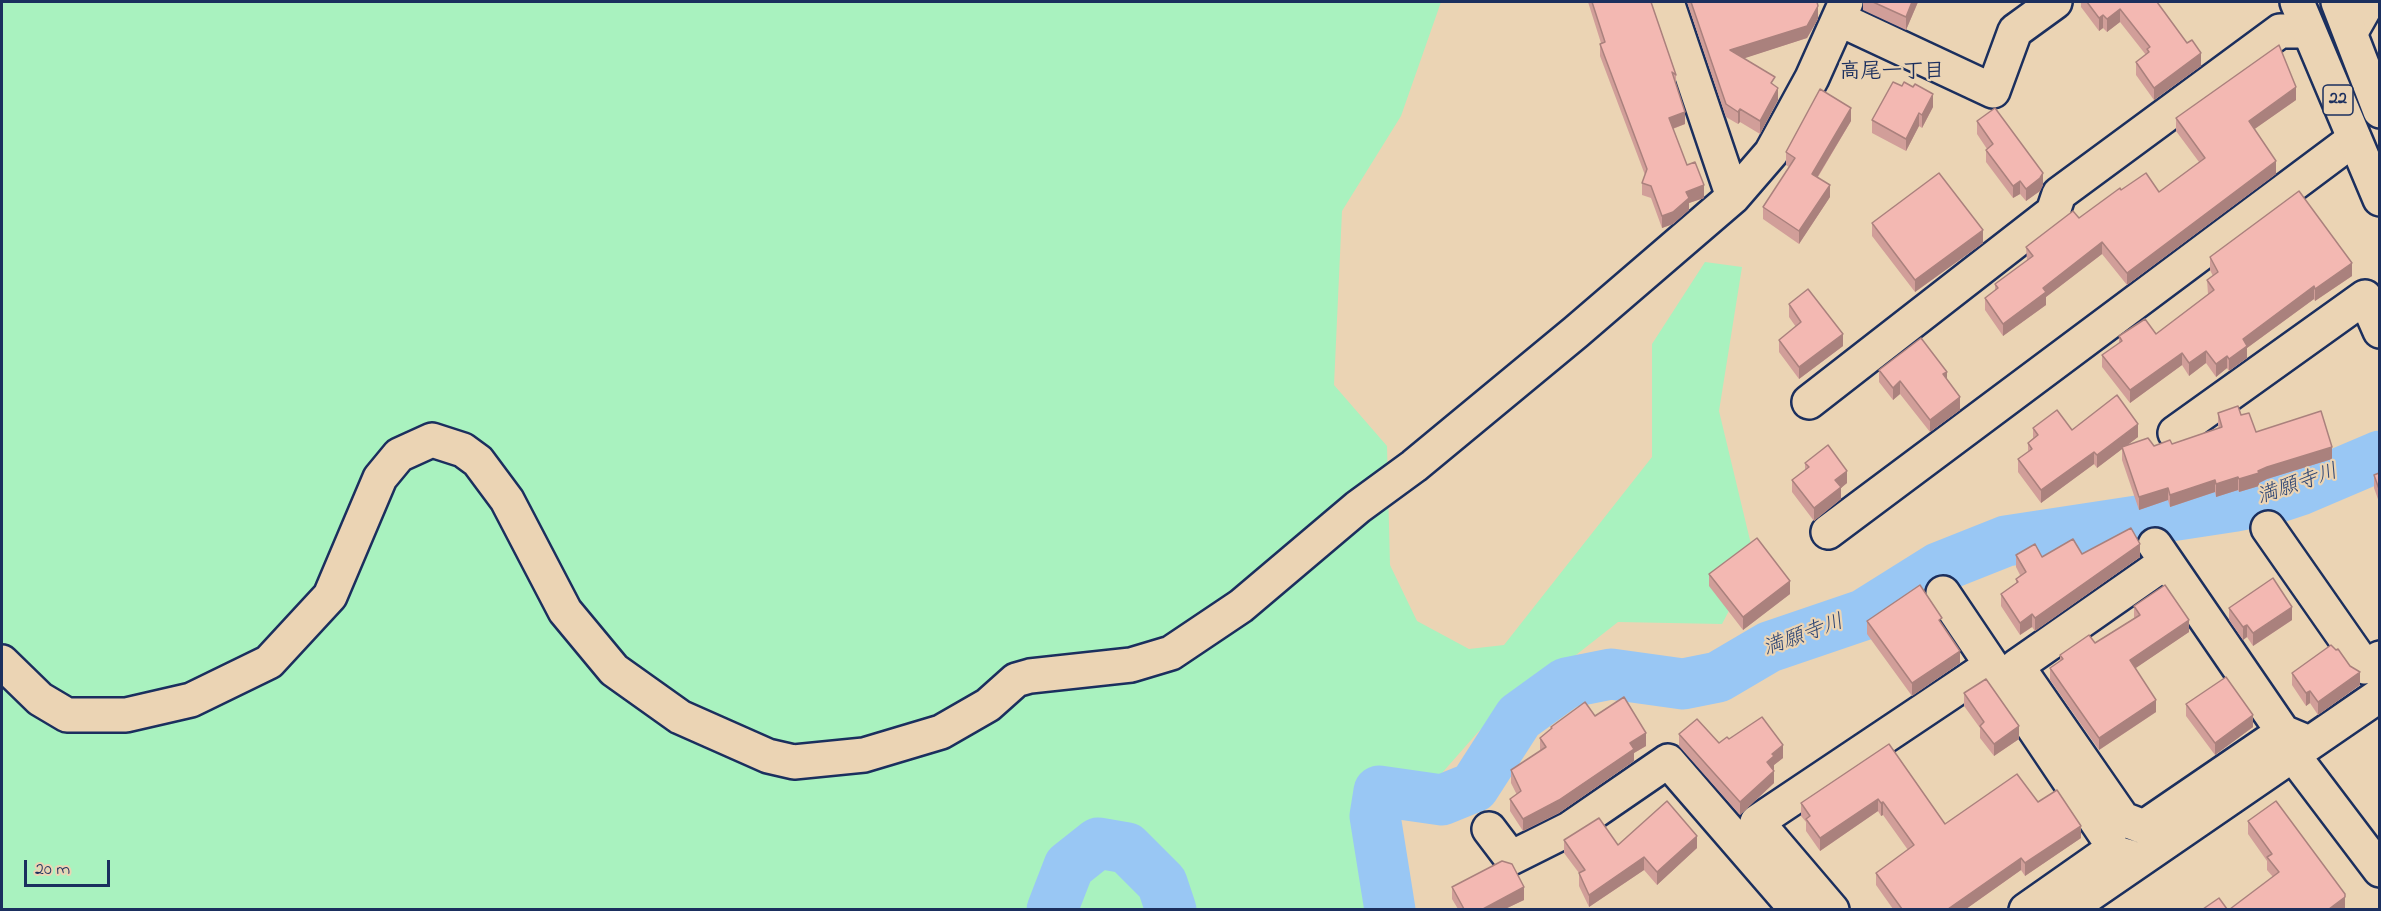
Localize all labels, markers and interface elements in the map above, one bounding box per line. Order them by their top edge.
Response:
district label: 高尾一丁目 [1840,61,1944,87]
road number: 22 [2323,85,2353,115]
water label: 満願寺川 [2254,460,2342,512]
water label: 満願寺川 [1760,611,1848,663]
scale bar [27,848,112,886]
text: 20 m [35,857,70,883]

